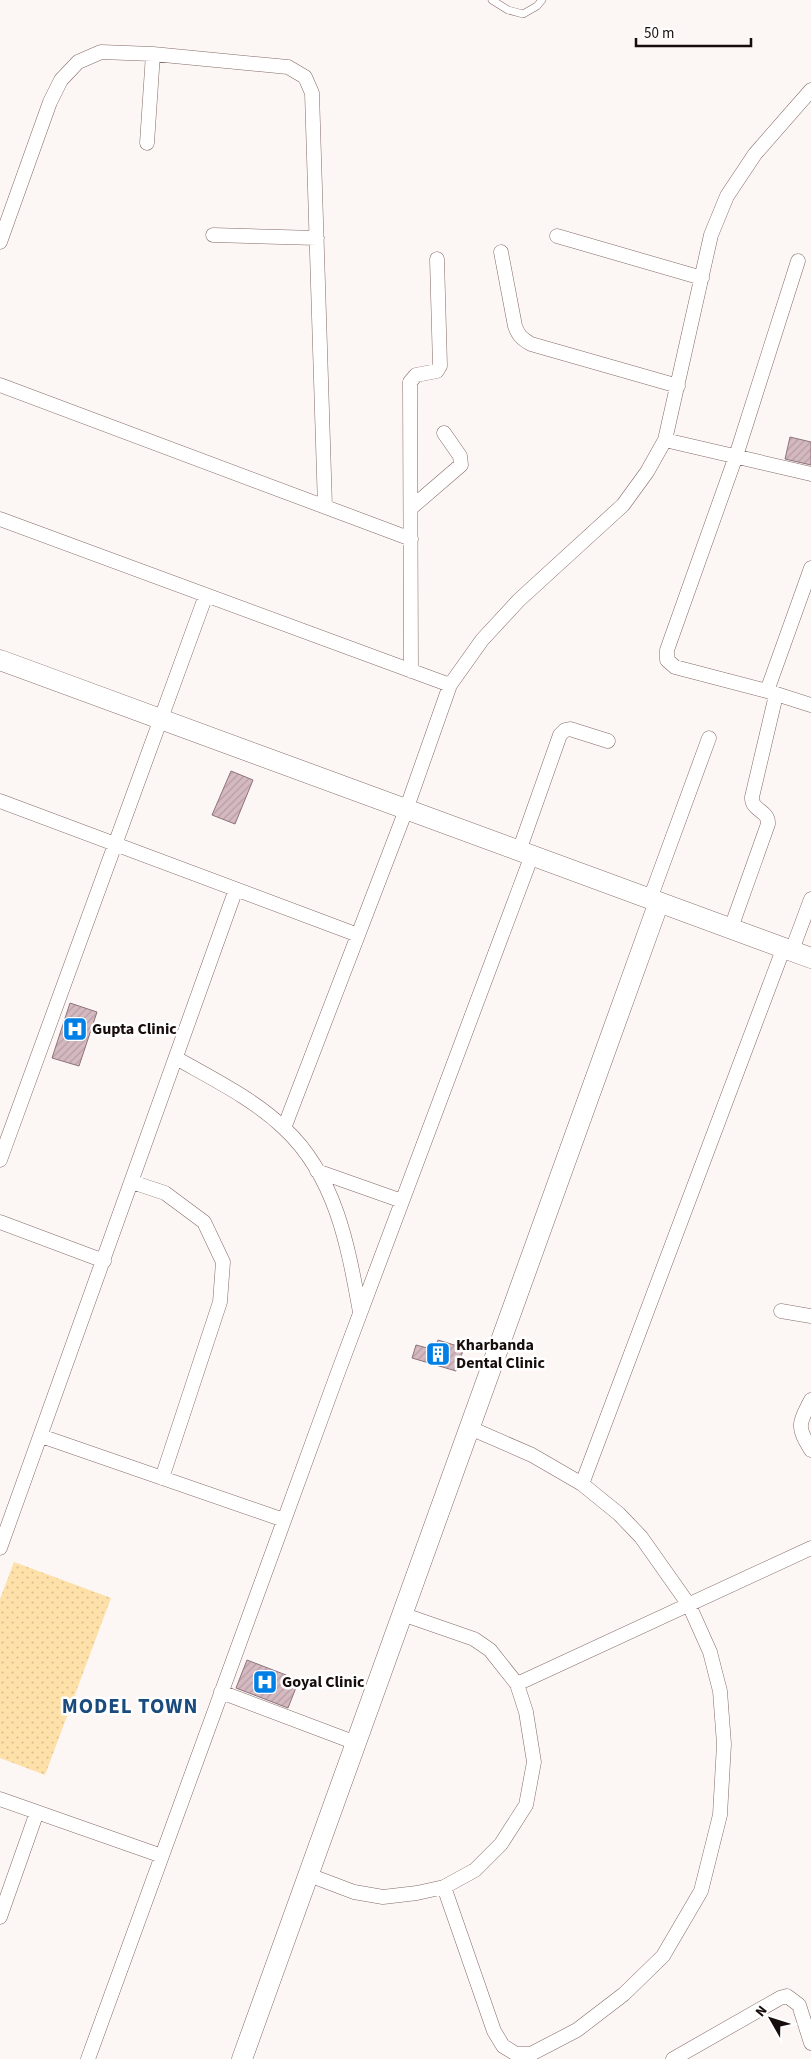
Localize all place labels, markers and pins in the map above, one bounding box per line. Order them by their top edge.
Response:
hospital icon: Gupta Clinic [62,1016,88,1042]
place label: Gupta Clinic [92,1018,177,1040]
place label: Kharbanda Dental Clinic [456,1334,545,1374]
building icon: Kharbanda Dental Clinic [425,1341,451,1367]
hospital icon: Goyal Clinic [252,1669,278,1695]
place label: Goyal Clinic [282,1671,365,1693]

